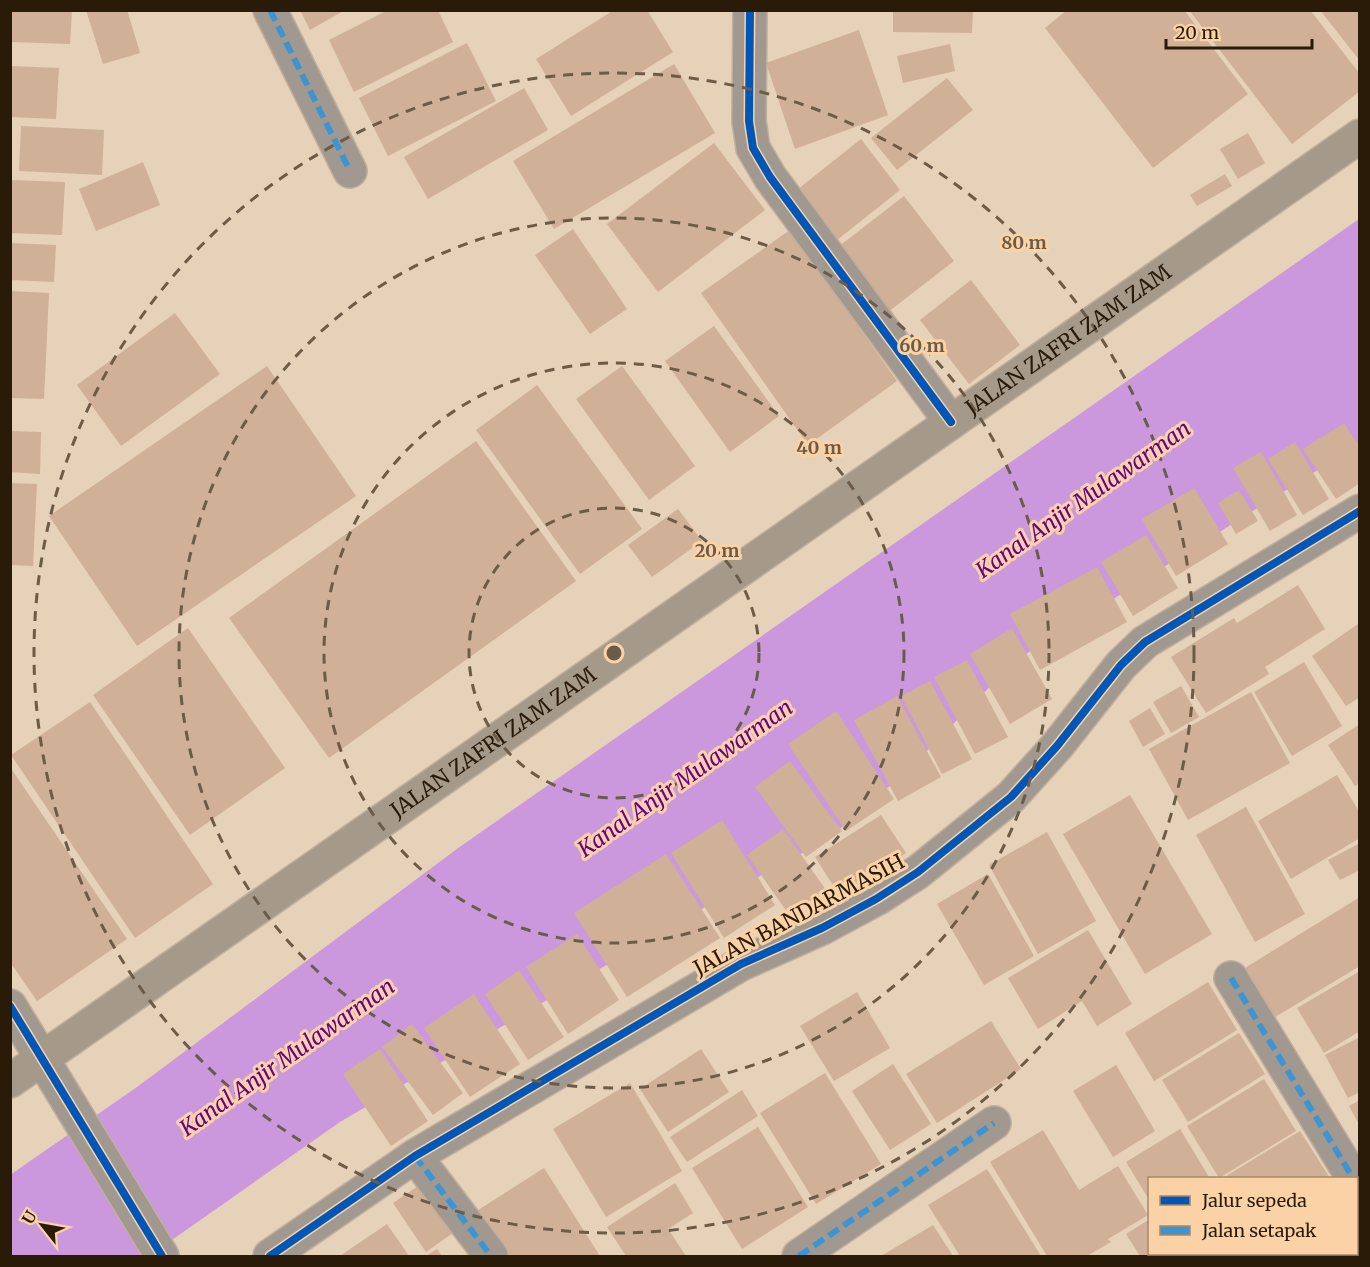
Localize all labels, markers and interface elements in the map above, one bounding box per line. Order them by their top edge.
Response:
scale bar [1166,12,1312,50]
text: 20 m [1175,21,1219,44]
text: 80 m [1001,231,1047,254]
street label: JALAN ZAFRI ZAM ZAM [959,258,1177,422]
text: 60 m [899,334,945,357]
water label: Kanal Anjir Mulawarman [969,414,1196,584]
text: 40 m [796,436,842,459]
text: 20 m [695,539,739,562]
centre of rings [604,643,624,663]
street label: JALAN ZAFRI ZAM ZAM [384,661,601,824]
water label: Kanal Anjir Mulawarman [571,693,798,863]
street label: JALAN BANDARMASIH [688,847,909,982]
water label: Kanal Anjir Mulawarman [173,972,400,1142]
legend [1148,1177,1358,1255]
text: Jalur sepeda [1201,1189,1307,1212]
north arrow [12,1195,72,1255]
text: U [18,1207,41,1228]
text: Jalan setapak [1201,1219,1317,1242]

